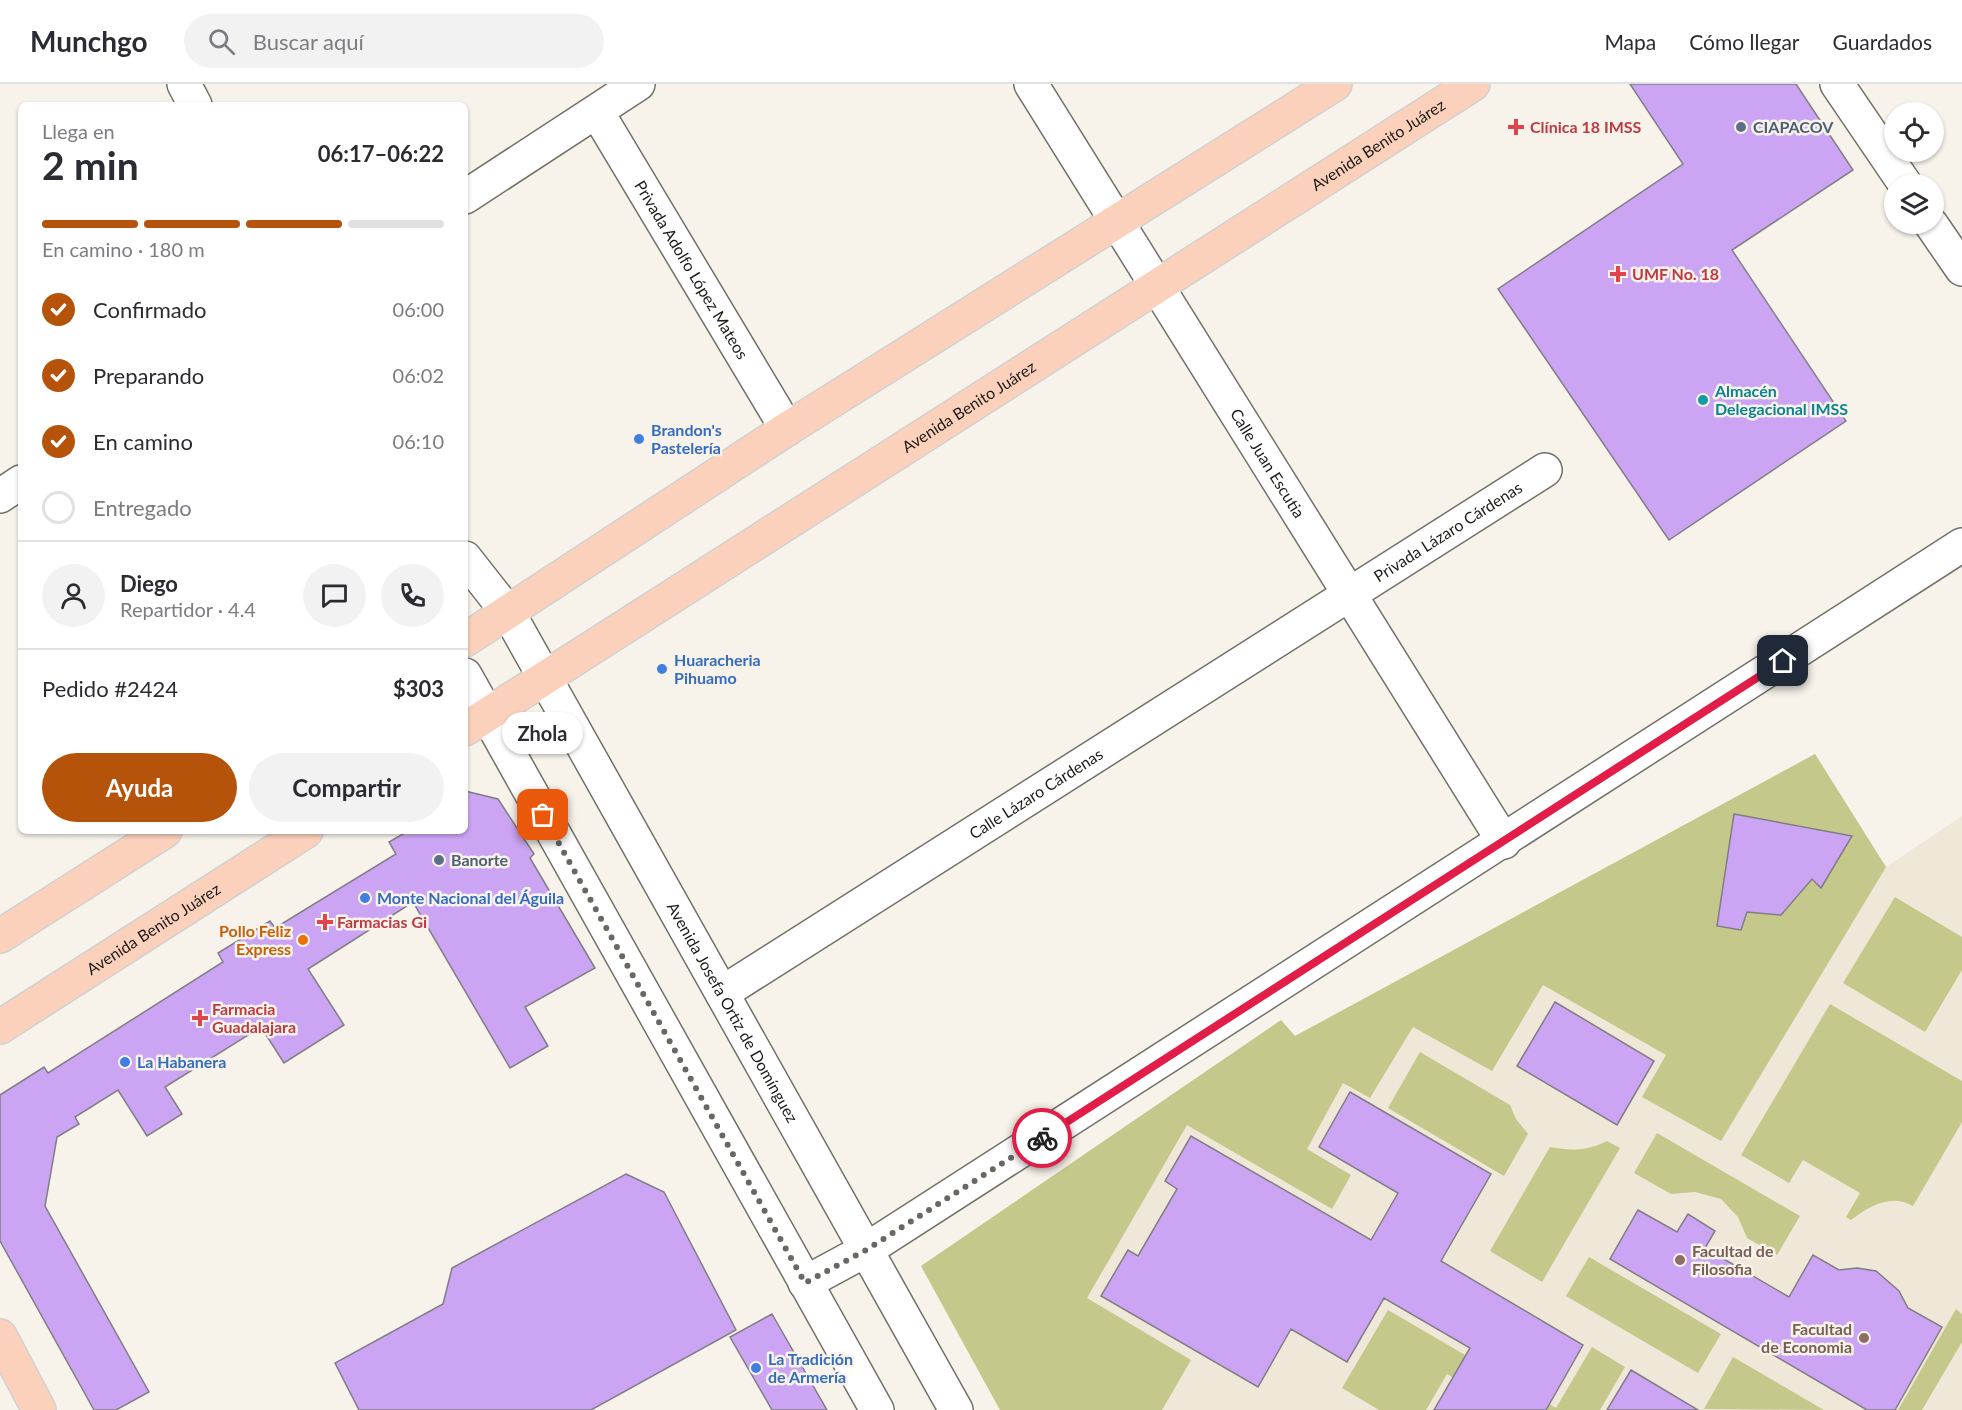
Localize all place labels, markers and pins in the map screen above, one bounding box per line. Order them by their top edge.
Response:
place label: Clínica 18 IMSS [1530,117,1642,136]
place label: CIAPACOV [1753,117,1834,136]
marker: Clínica 18 IMSS [1507,118,1525,136]
marker: CIAPACOV [1734,120,1748,134]
place label: UMF No. 18 [1632,264,1719,283]
marker: UMF No. 18 [1609,265,1627,283]
place label: Almacén Delegacional IMSS [1714,381,1848,418]
marker: Almacén Delegacional IMSS [1696,393,1710,407]
place label: Brandon's Pastelería [651,420,722,457]
marker: Brandon's Pastelería [632,432,646,446]
pin [1757,635,1808,686]
place label: Huaracheria Pihuamo [674,650,761,687]
marker: Huaracheria Pihuamo [655,662,669,676]
callout: Zhola [502,713,584,755]
pin [517,789,568,840]
place label: Banorte [451,850,509,869]
marker: Banorte [432,853,446,867]
place label: Monte Nacional del Águila [377,888,564,907]
marker: Monte Nacional del Águila [358,891,372,905]
place label: Farmacias Gi [337,912,427,931]
marker: Farmacias Gi [318,915,332,929]
place label: Pollo Feliz Express [219,921,291,958]
marker: Pollo Feliz Express [296,933,310,947]
place label: Farmacia Guadalajara [212,999,296,1036]
marker: Farmacia Guadalajara [193,1011,207,1025]
place label: La Habanera [137,1052,226,1071]
marker: La Habanera [118,1055,132,1069]
place label: Facultad de Filosofia [1692,1241,1774,1278]
marker: Facultad de Filosofia [1673,1253,1687,1267]
place label: Facultad de Economia [1761,1319,1852,1356]
marker: Facultad de Economia [1857,1331,1871,1345]
place label: La Tradición de Armería [768,1349,853,1386]
marker: La Tradición de Armería [749,1361,763,1375]

